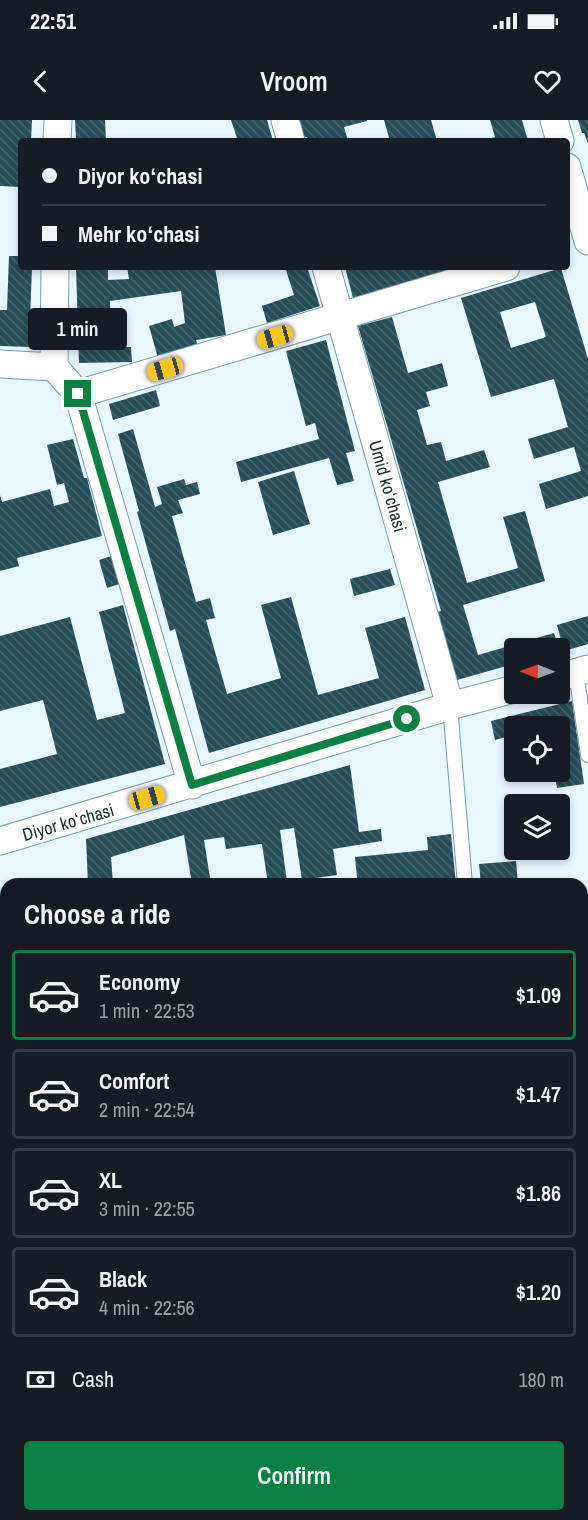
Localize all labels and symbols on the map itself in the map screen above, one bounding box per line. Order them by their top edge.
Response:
callout: 1 min [28,307,128,349]
car [255,323,295,351]
car [145,355,185,383]
route end [64,380,91,407]
street label: Umid koʻchasi [363,437,413,535]
north arrow [504,638,570,704]
route start [393,705,420,732]
car [127,784,167,812]
street label: Diyor koʻchasi [19,797,117,847]

